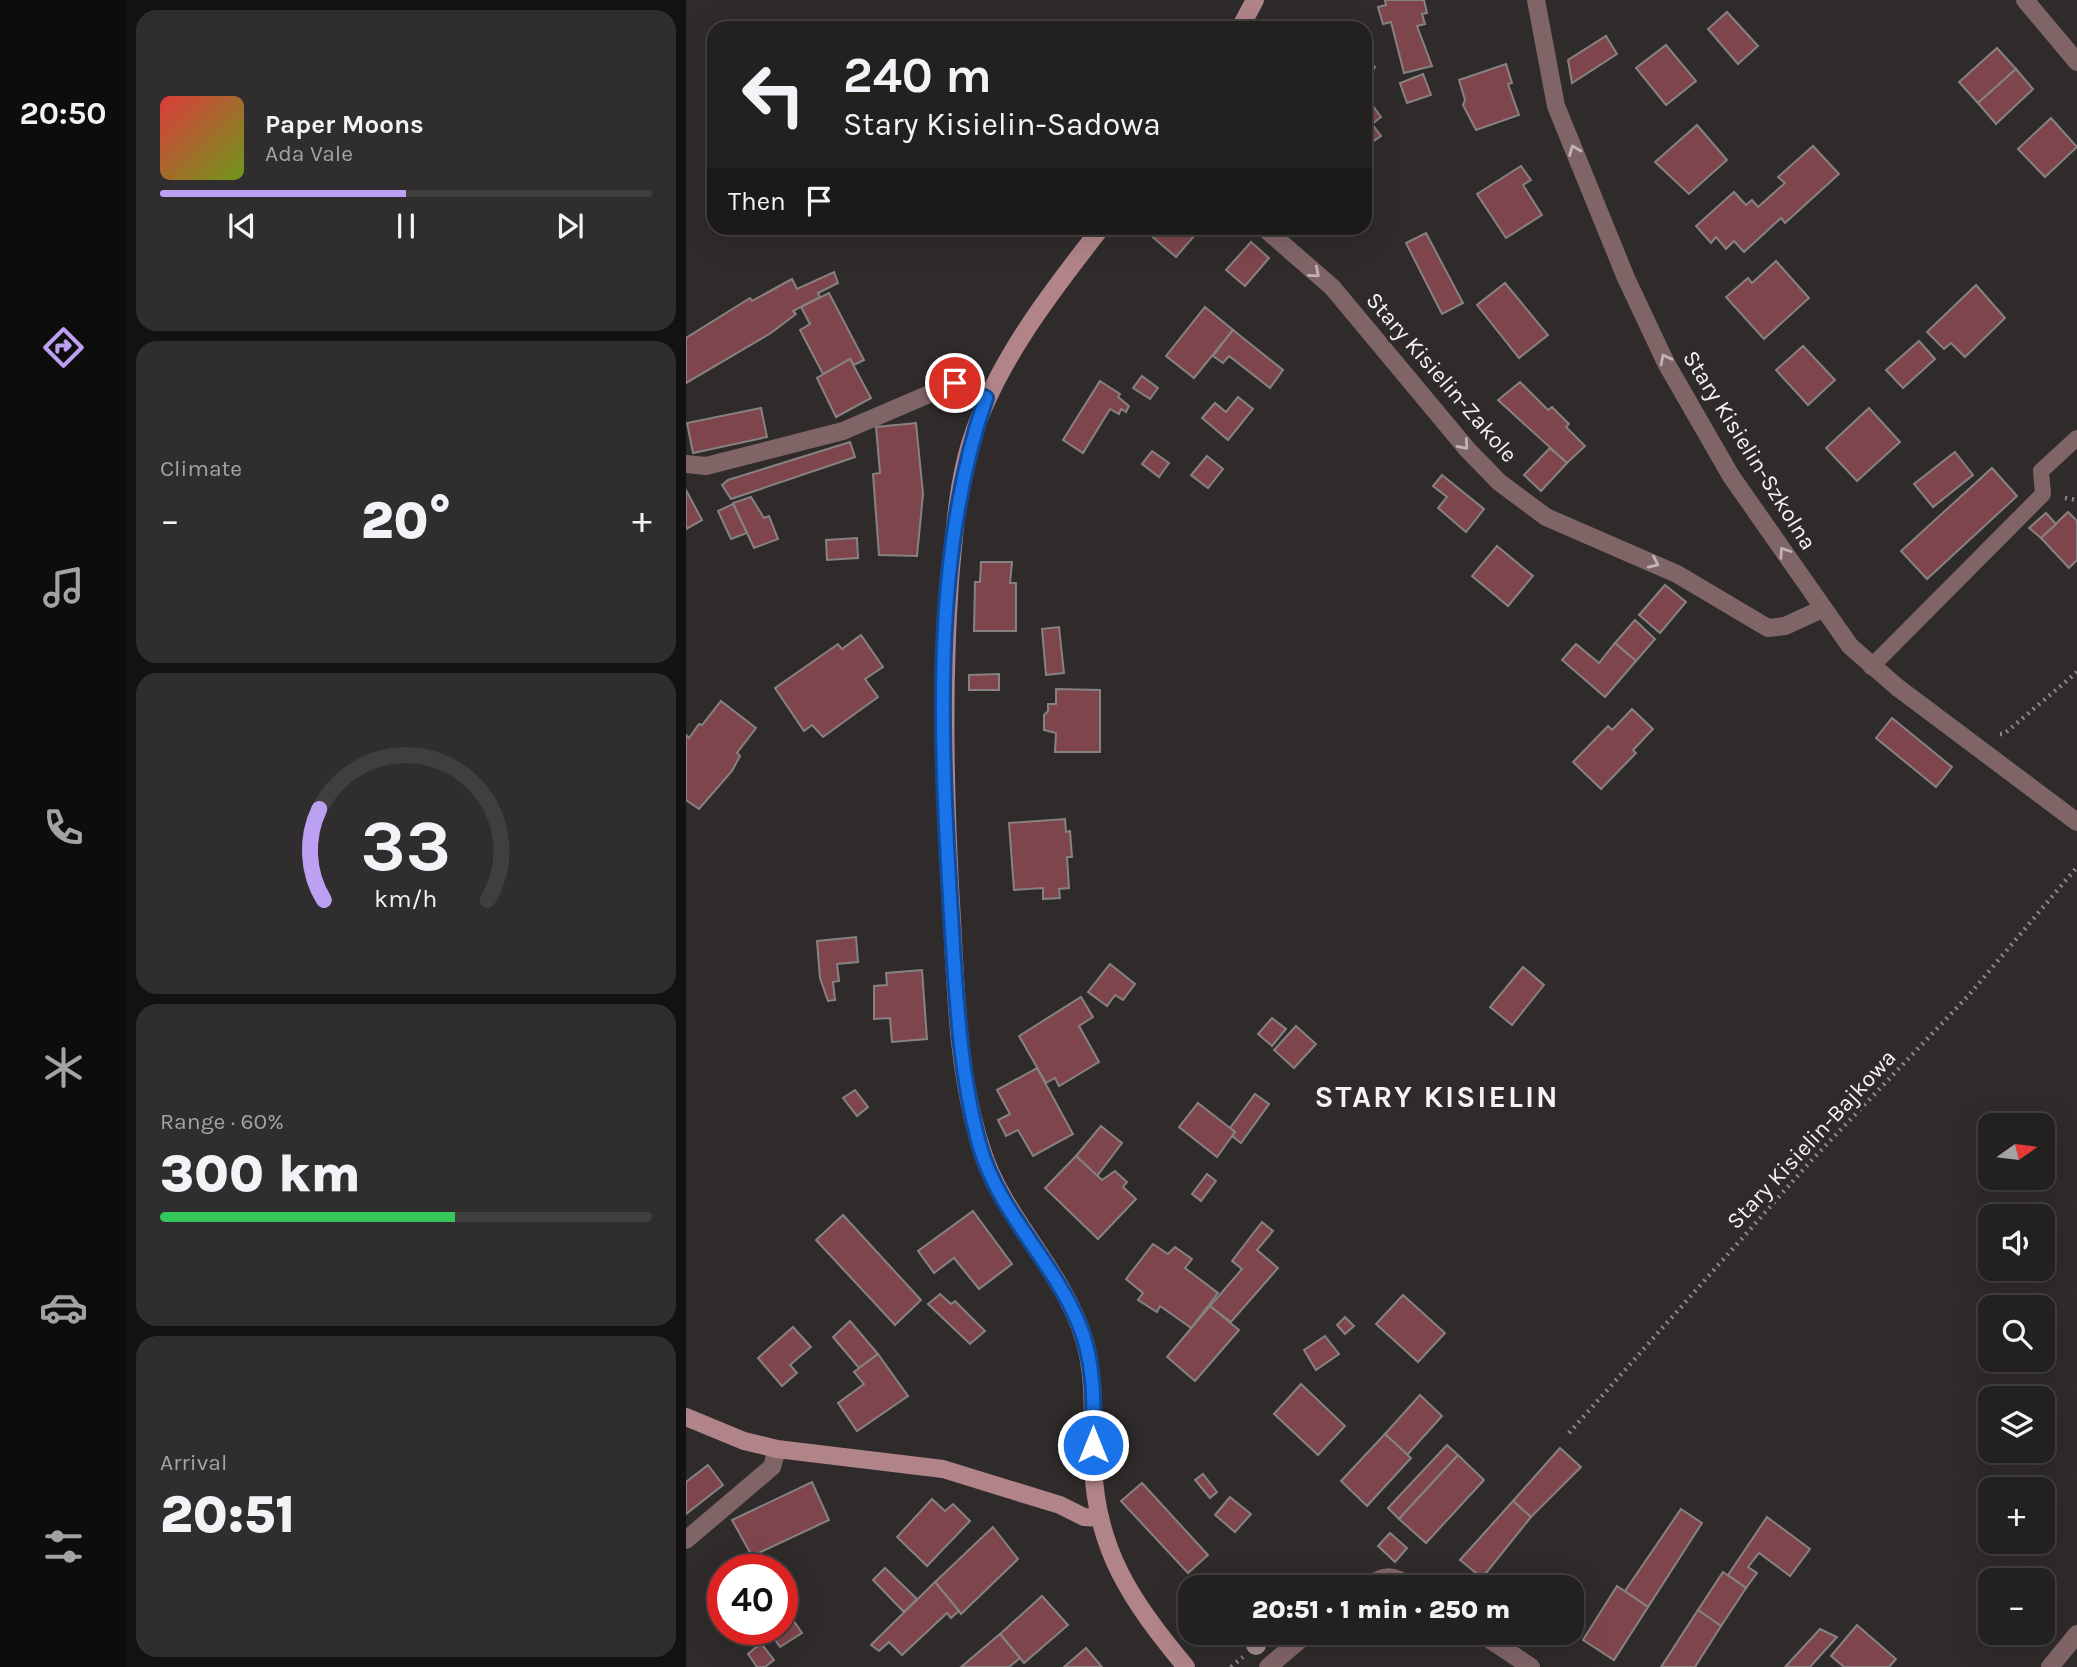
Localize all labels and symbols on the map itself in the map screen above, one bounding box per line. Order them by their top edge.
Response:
one-way arrow [1568,145,1582,158]
one-way arrow [1307,264,1320,277]
street label: Stary Kisielin-Zakole [1360,287,1523,468]
street label: Stary Kisielin-Szkolna [1677,346,1822,555]
pin [925,353,985,413]
one-way arrow [1659,354,1673,366]
one-way arrow [1456,437,1468,450]
one-way arrow [1779,547,1792,560]
one-way arrow [1647,555,1659,569]
street label: Stary Kisielin-Bajkowa [1721,1044,1902,1235]
district label: STARY KISIELIN [1314,1079,1560,1115]
north arrow [1978,1113,2054,1190]
position arrow [1056,1408,1130,1482]
speed limit sign: 40 [707,1554,798,1645]

